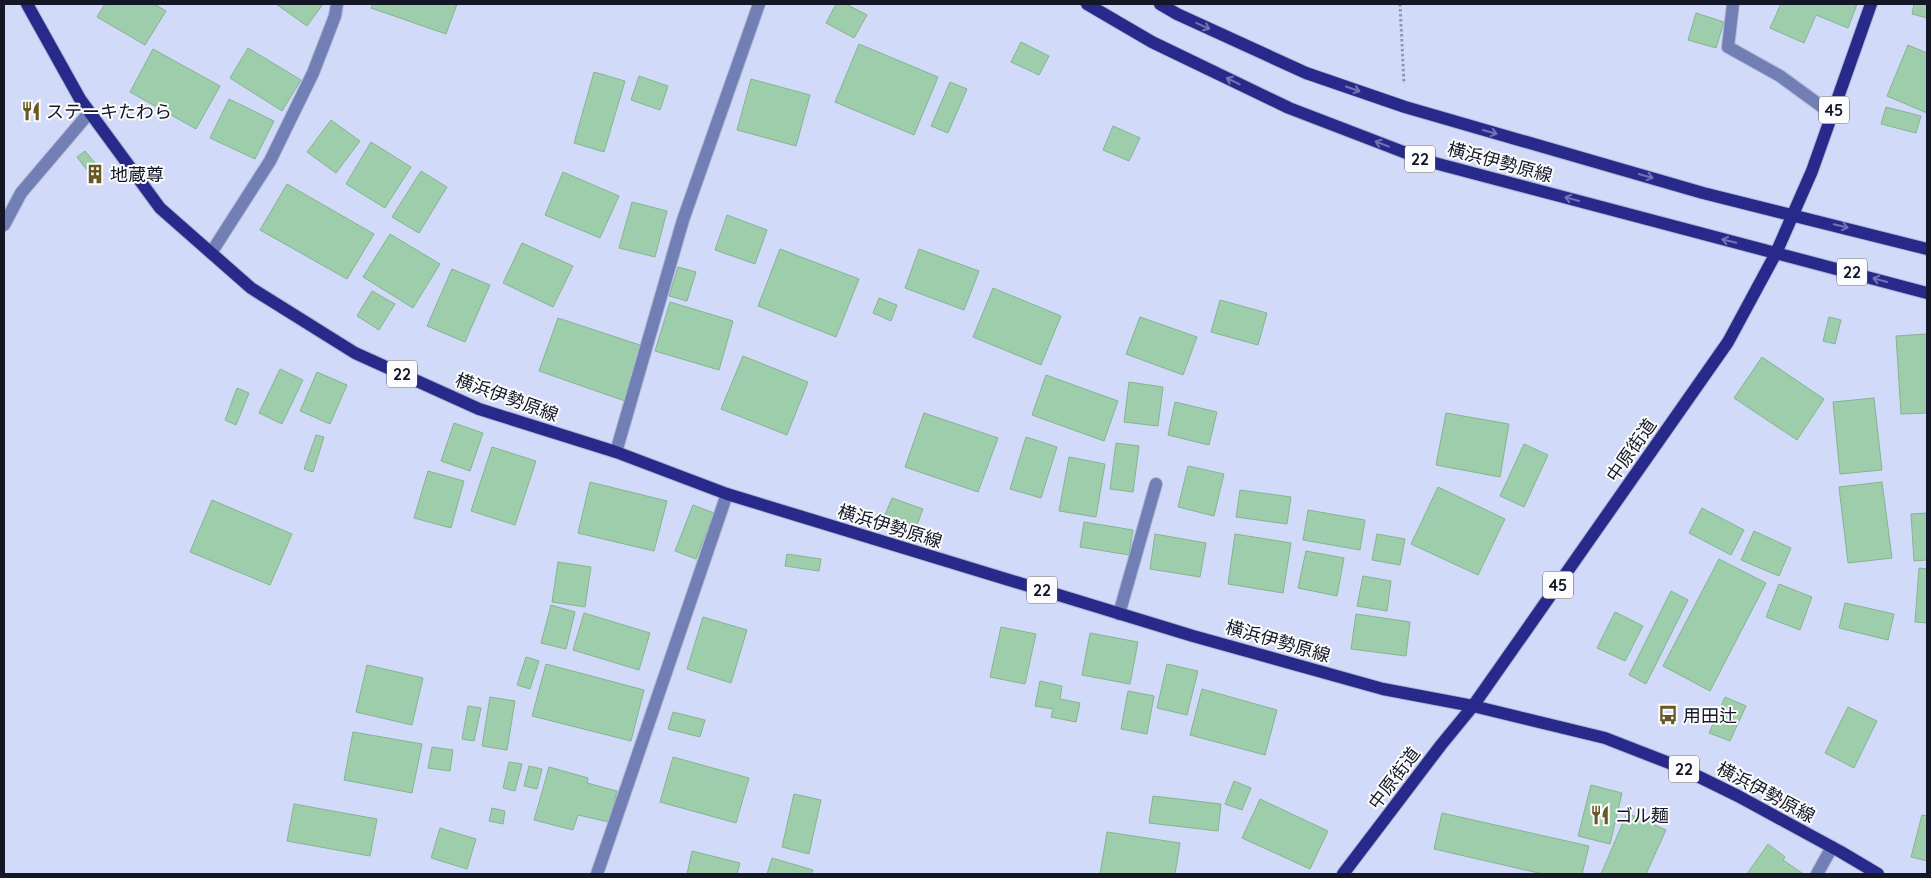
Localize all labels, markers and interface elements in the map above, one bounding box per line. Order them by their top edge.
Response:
one-way arrow [1195,21,1210,31]
one-way arrow [1226,76,1241,85]
one-way arrow [1345,85,1360,94]
road number: 45 [1819,96,1849,124]
restaurant icon: ステーキたわら [20,100,42,122]
place label: ステーキたわら [46,100,172,123]
one-way arrow [1482,128,1498,138]
street label: 横浜伊勢原線 [1445,137,1555,187]
one-way arrow [1375,139,1390,148]
road number: 22 [1405,146,1435,172]
building icon: 地蔵尊 [84,163,106,185]
place label: 地蔵尊 [110,163,164,186]
one-way arrow [1638,172,1654,182]
one-way arrow [1564,194,1580,204]
one-way arrow [1832,222,1848,232]
one-way arrow [1721,235,1737,245]
road number: 22 [1837,258,1867,286]
one-way arrow [1873,274,1889,284]
road number: 22 [387,360,417,388]
street label: 横浜伊勢原線 [452,368,562,426]
street label: 中原街道 [1601,414,1661,486]
street label: 横浜伊勢原線 [835,499,945,553]
road number: 45 [1543,572,1573,598]
road number: 22 [1027,576,1057,604]
street label: 横浜伊勢原線 [1223,615,1333,667]
bus stop icon: 用田辻 [1657,704,1679,726]
place label: 用田辻 [1683,704,1737,727]
street label: 中原街道 [1363,742,1425,814]
road number: 22 [1669,756,1699,782]
street label: 横浜伊勢原線 [1713,756,1819,828]
restaurant icon: ゴル麺 [1589,804,1611,826]
place label: ゴル麺 [1615,804,1669,827]

